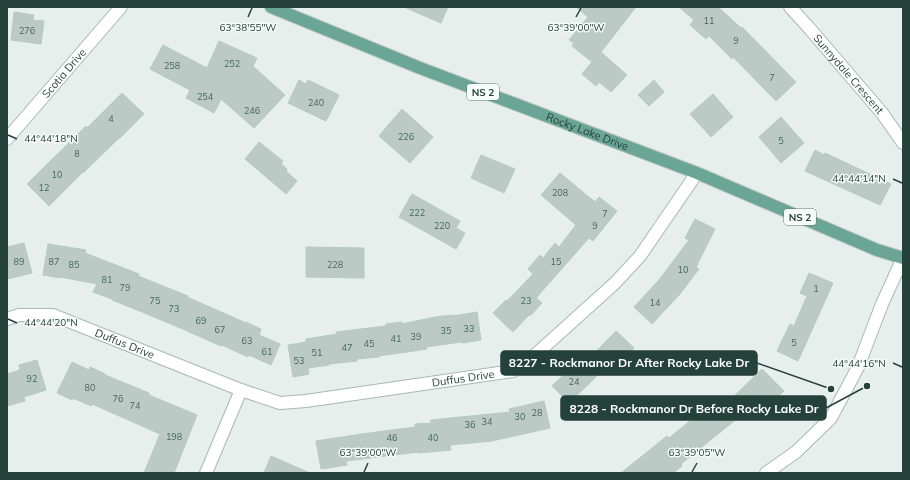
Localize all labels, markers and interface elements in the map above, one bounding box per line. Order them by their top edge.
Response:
house number: 11 [704,15,714,26]
text: 63°38'55"W [220,21,276,34]
text: 63°39'00"W [548,21,604,34]
house number: 276 [19,25,35,36]
street label: Sunnydale Crescent [810,31,887,117]
house number: 9 [733,35,739,46]
street label: Scotia Drive [39,45,89,101]
house number: 252 [224,58,240,69]
house number: 258 [164,60,180,71]
house number: 7 [769,72,775,83]
road number: NS 2 [467,84,499,100]
house number: 254 [197,91,214,102]
house number: 240 [308,97,324,108]
house number: 246 [244,105,260,116]
street label: Rocky Lake Drive [544,109,631,153]
house number: 4 [108,113,114,124]
house number: 226 [398,131,414,142]
text: 44°44'18"N [24,132,78,145]
house number: 5 [778,135,784,146]
house number: 8 [74,148,80,159]
house number: 10 [52,169,62,180]
text: 44°44'14"N [832,172,886,185]
house number: 12 [39,182,49,193]
house number: 208 [552,187,568,198]
house number: 222 [409,207,425,218]
house number: 7 [602,208,608,219]
road number: NS 2 [784,209,816,225]
house number: 220 [434,220,450,231]
house number: 9 [592,220,598,231]
house number: 89 [14,256,24,267]
house number: 87 [49,256,59,267]
house number: 15 [551,256,562,267]
house number: 85 [69,259,80,270]
house number: 228 [327,259,343,270]
house number: 10 [678,264,688,275]
house number: 81 [102,274,112,285]
house number: 79 [120,282,130,293]
house number: 1 [813,283,819,294]
house number: 75 [150,295,161,306]
house number: 23 [521,295,531,306]
house number: 14 [650,297,661,308]
house number: 73 [169,303,179,314]
house number: 69 [196,315,206,326]
text: 44°44'20"N [24,316,78,329]
house number: 33 [464,323,474,334]
house number: 67 [215,324,225,335]
street label: Duffus Drive [93,325,157,362]
house number: 35 [441,325,452,336]
house number: 39 [411,331,421,342]
house number: 41 [391,333,401,344]
house number: 63 [242,335,252,346]
house number: 5 [791,337,797,348]
house number: 45 [364,338,375,349]
house number: 47 [342,342,352,353]
house number: 61 [262,346,272,357]
house number: 51 [312,347,322,358]
callout: 8227 - Rockmanor Dr After Rocky Lake Dr [501,351,757,375]
house number: 53 [294,355,304,366]
text: 8227 - Rockmanor Dr After Rocky Lake Dr [509,355,750,370]
text: 44°44'16"N [832,357,886,370]
street label: Duffus Drive [431,367,495,390]
house number: 92 [27,373,37,384]
house number: 24 [569,376,580,387]
house number: 80 [85,382,95,393]
house number: 76 [113,393,123,404]
callout: 8228 - Rockmanor Dr Before Rocky Lake Dr [561,396,826,420]
house number: 74 [130,400,141,411]
text: 8228 - Rockmanor Dr Before Rocky Lake Dr [569,401,819,416]
house number: 28 [532,407,542,418]
house number: 30 [515,411,525,422]
house number: 34 [482,416,493,427]
house number: 36 [465,419,475,430]
house number: 198 [166,431,182,442]
house number: 46 [387,432,397,443]
house number: 40 [428,432,438,443]
text: 63°39'00"W [340,446,396,459]
text: 63°39'05"W [669,446,725,459]

